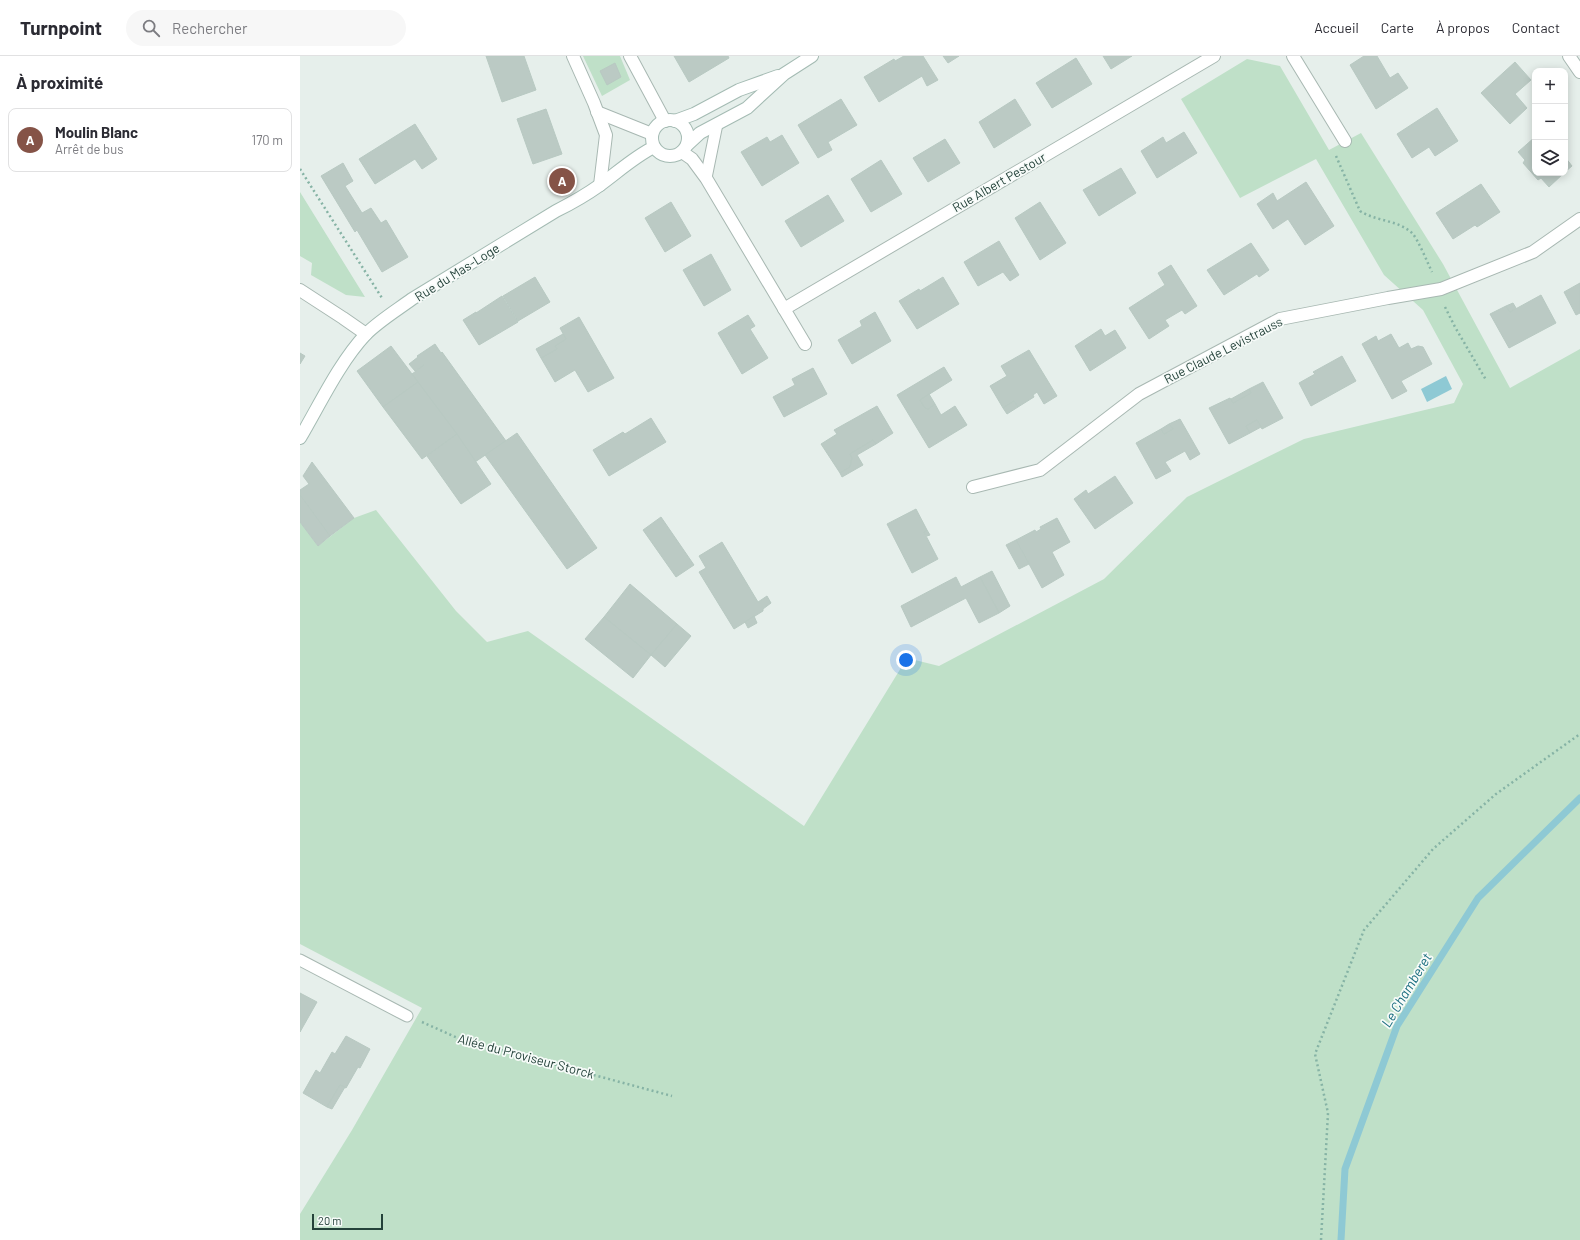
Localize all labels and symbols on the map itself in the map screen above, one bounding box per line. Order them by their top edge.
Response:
street label: Rue Albert Pestour [949,149,1049,215]
pin: A [549,166,575,196]
street label: Rue du Mas-Loge [412,240,502,304]
street label: Rue Claude Levistrauss [1161,313,1285,387]
your location [896,650,916,670]
water label: Le Chamberet [1377,950,1435,1030]
street label: Allée du Proviseur Storck [456,1030,596,1082]
scale bar [312,1212,383,1231]

